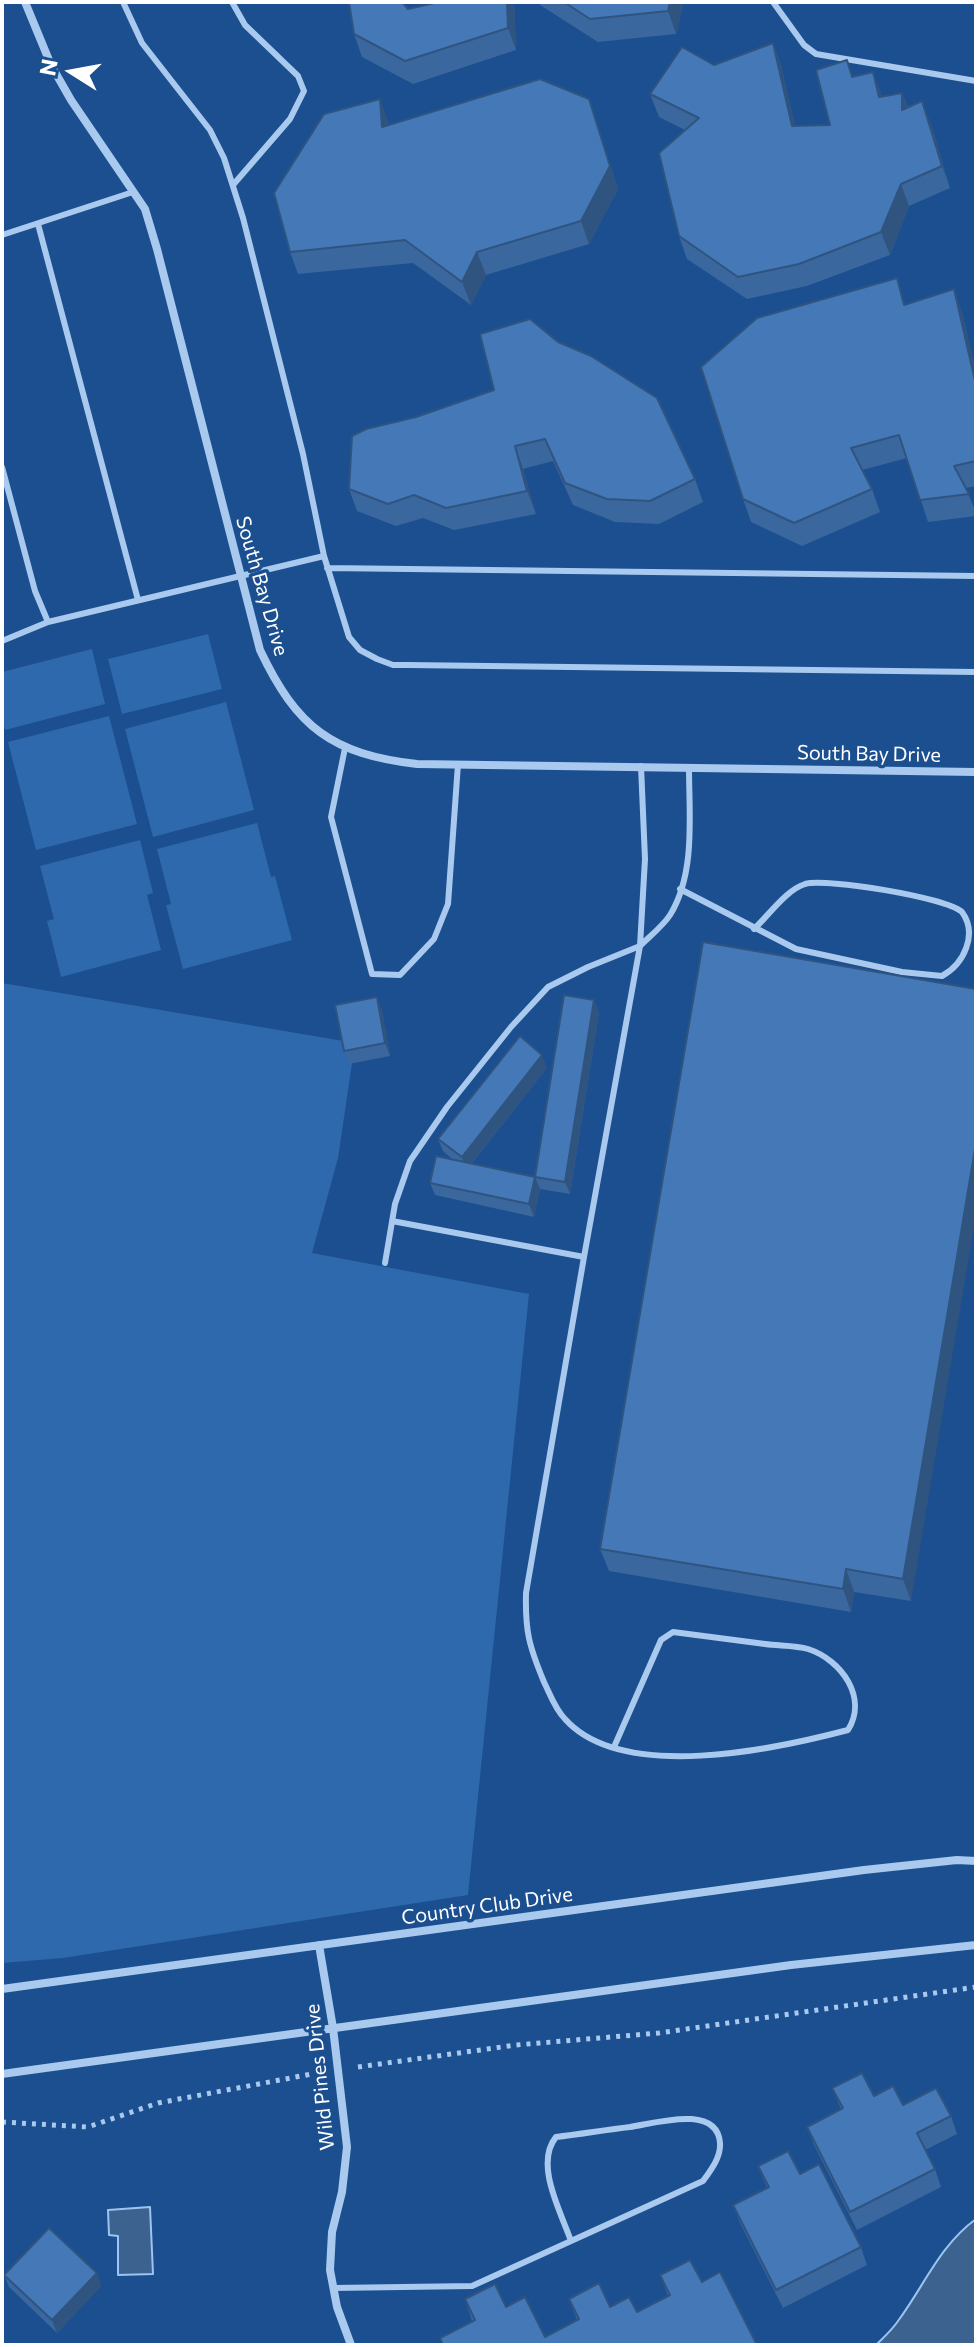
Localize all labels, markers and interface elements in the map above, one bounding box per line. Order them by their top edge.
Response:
north arrow [32,32,112,112]
text: N [33,57,63,78]
street label: South Bay Drive [231,513,293,659]
street label: South Bay Drive [797,741,941,767]
street label: Country Club Drive [400,1882,574,1930]
street label: Wild Pines Drive [300,2003,340,2151]

